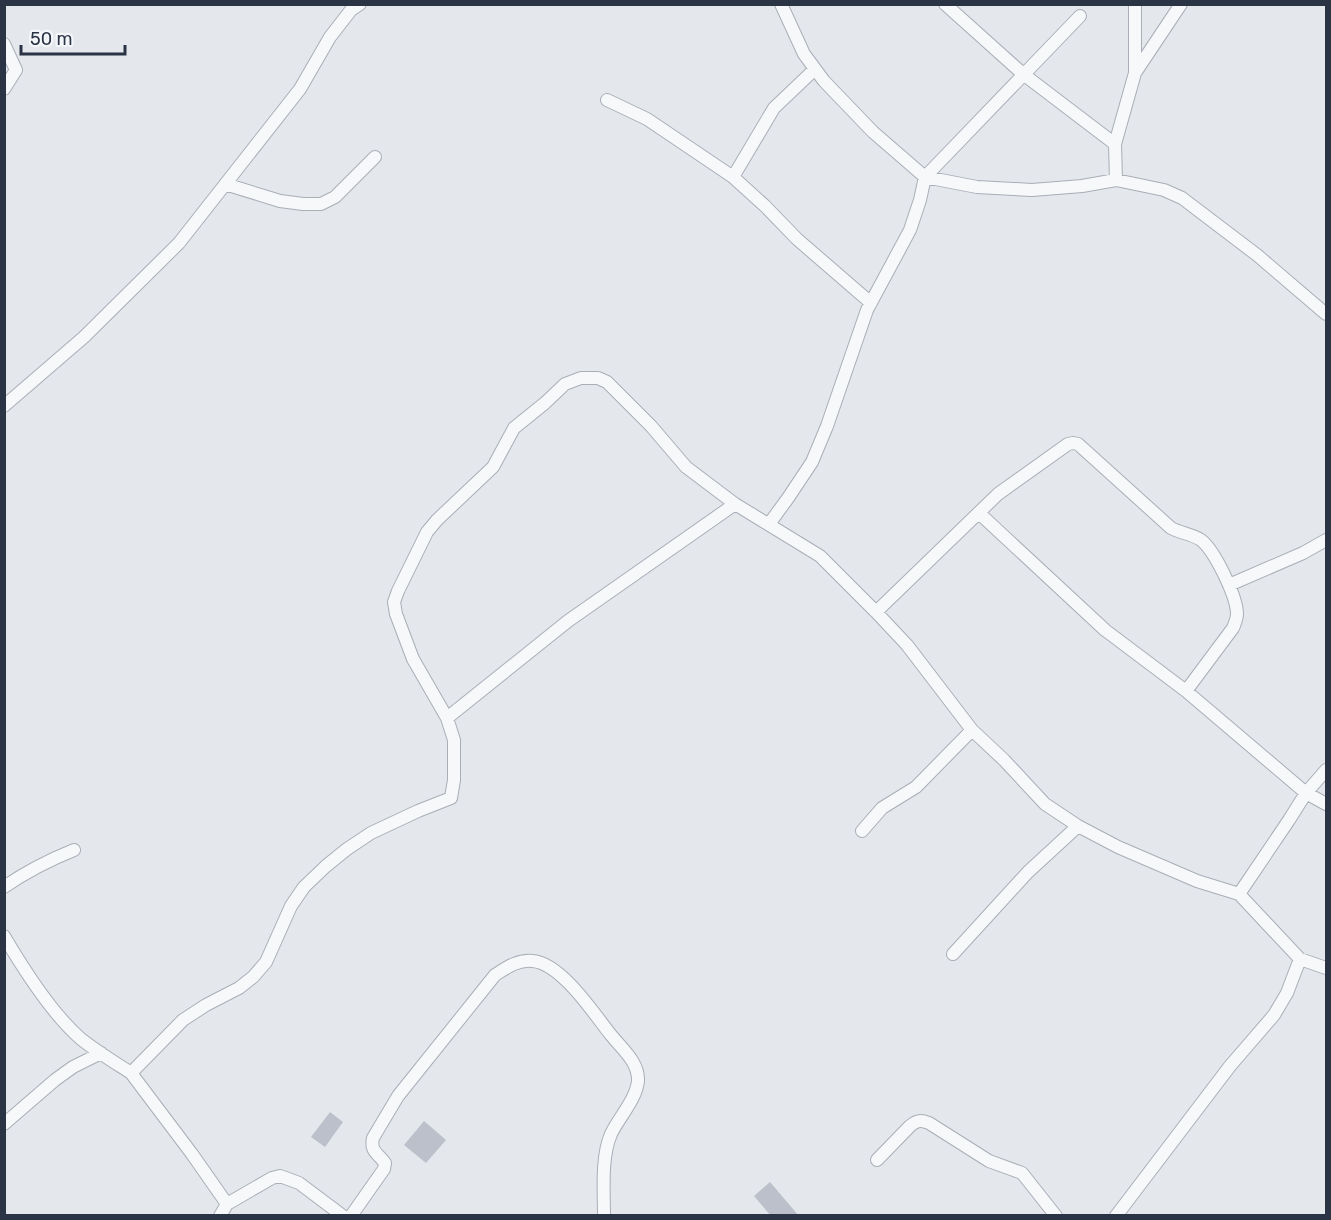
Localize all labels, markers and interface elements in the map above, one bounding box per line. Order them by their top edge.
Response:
scale bar [21,18,124,56]
text: 50 m [30,28,73,50]

